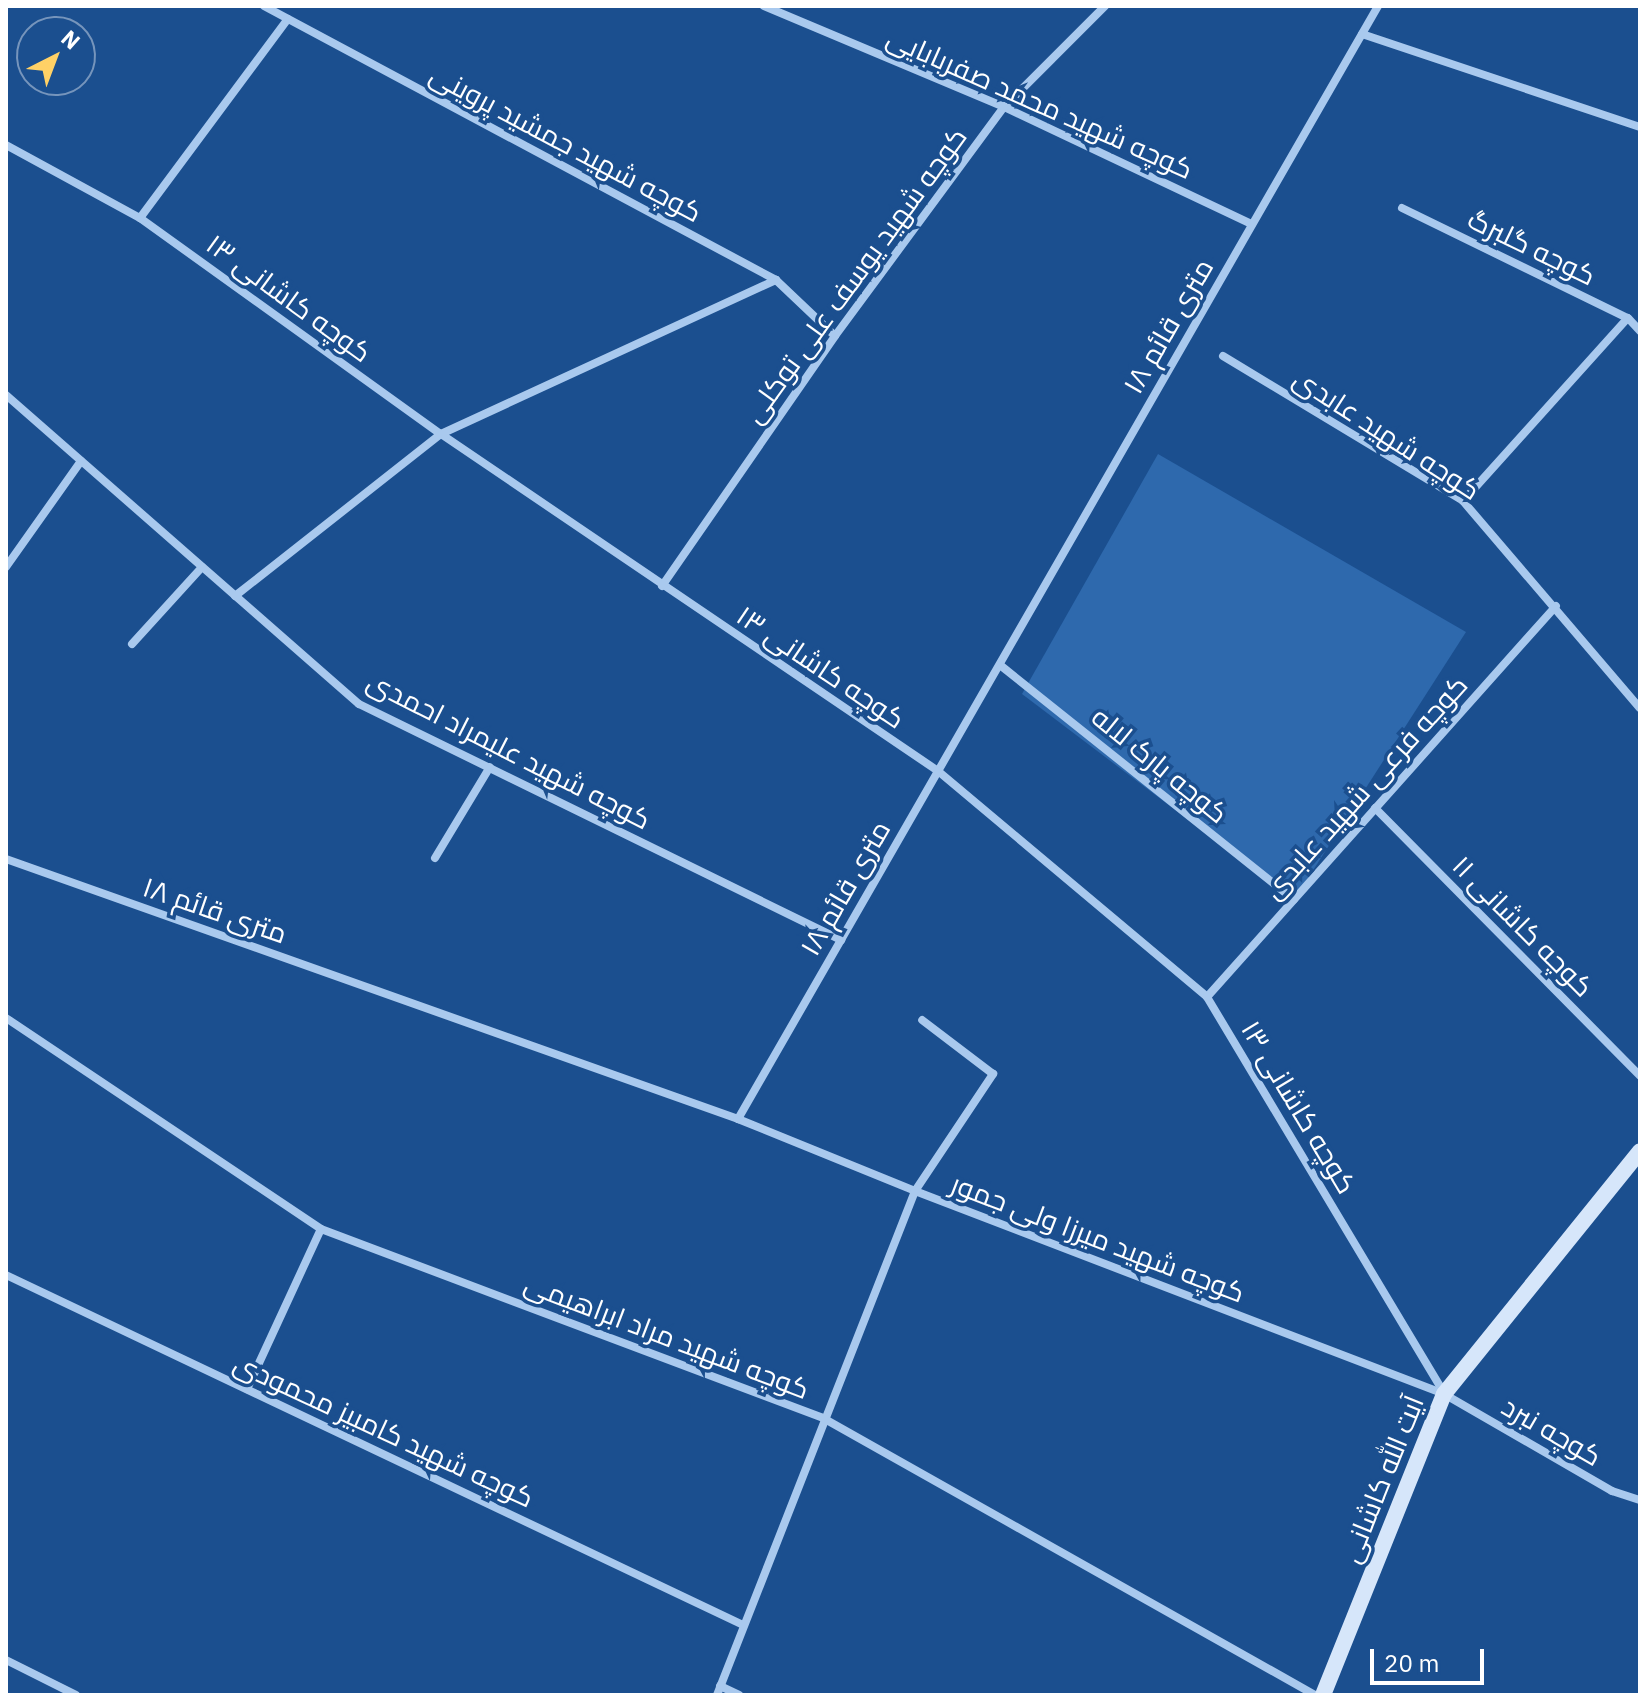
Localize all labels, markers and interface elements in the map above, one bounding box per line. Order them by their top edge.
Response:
north arrow [16,16,96,96]
street label: کوچه شهید محمد صفربابایی [882,20,1198,186]
text: N [55,23,87,55]
street label: کوچه شهید جمشید پروینی [424,57,708,229]
street label: کوچه شهید یوسف علی توکلی [736,121,974,429]
street label: کوچه گلبرگ [1463,202,1601,292]
street label: کوچه کاشانی ۱۳ [200,227,378,369]
street label: ۱۸ متری قائم [1116,253,1220,399]
street label: کوچه شهید عابدی [1287,361,1487,507]
street label: کوچه کاشانی ۱۳ [731,598,911,736]
street label: کوچه شهید علیمراد احمدی [362,664,656,836]
street label: کوچه فرعی شهید عابدی [1256,668,1474,906]
street label: کوچه پارک لاله [1085,700,1235,830]
street label: ۱۸ متری قائم [793,815,897,961]
street label: کوچه کاشانی ۱۱ [1446,849,1600,1003]
street label: ۱۸ متری قائم [139,870,291,950]
street label: کوچه کاشانی ۱۳ [1234,1015,1364,1199]
street label: کوچه شهید میرزا ولی جمور [946,1166,1250,1310]
street label: کوچه شهید مراد ابراهیمی [520,1266,814,1406]
street label: کوچه شهید کامبیز محمودی [229,1346,539,1514]
street label: کوچه نبرد [1496,1389,1608,1473]
street label: آیت الله کاشانی [1333,1390,1431,1568]
scale bar [1374,1633,1488,1683]
text: 20 m [1384,1647,1439,1679]

